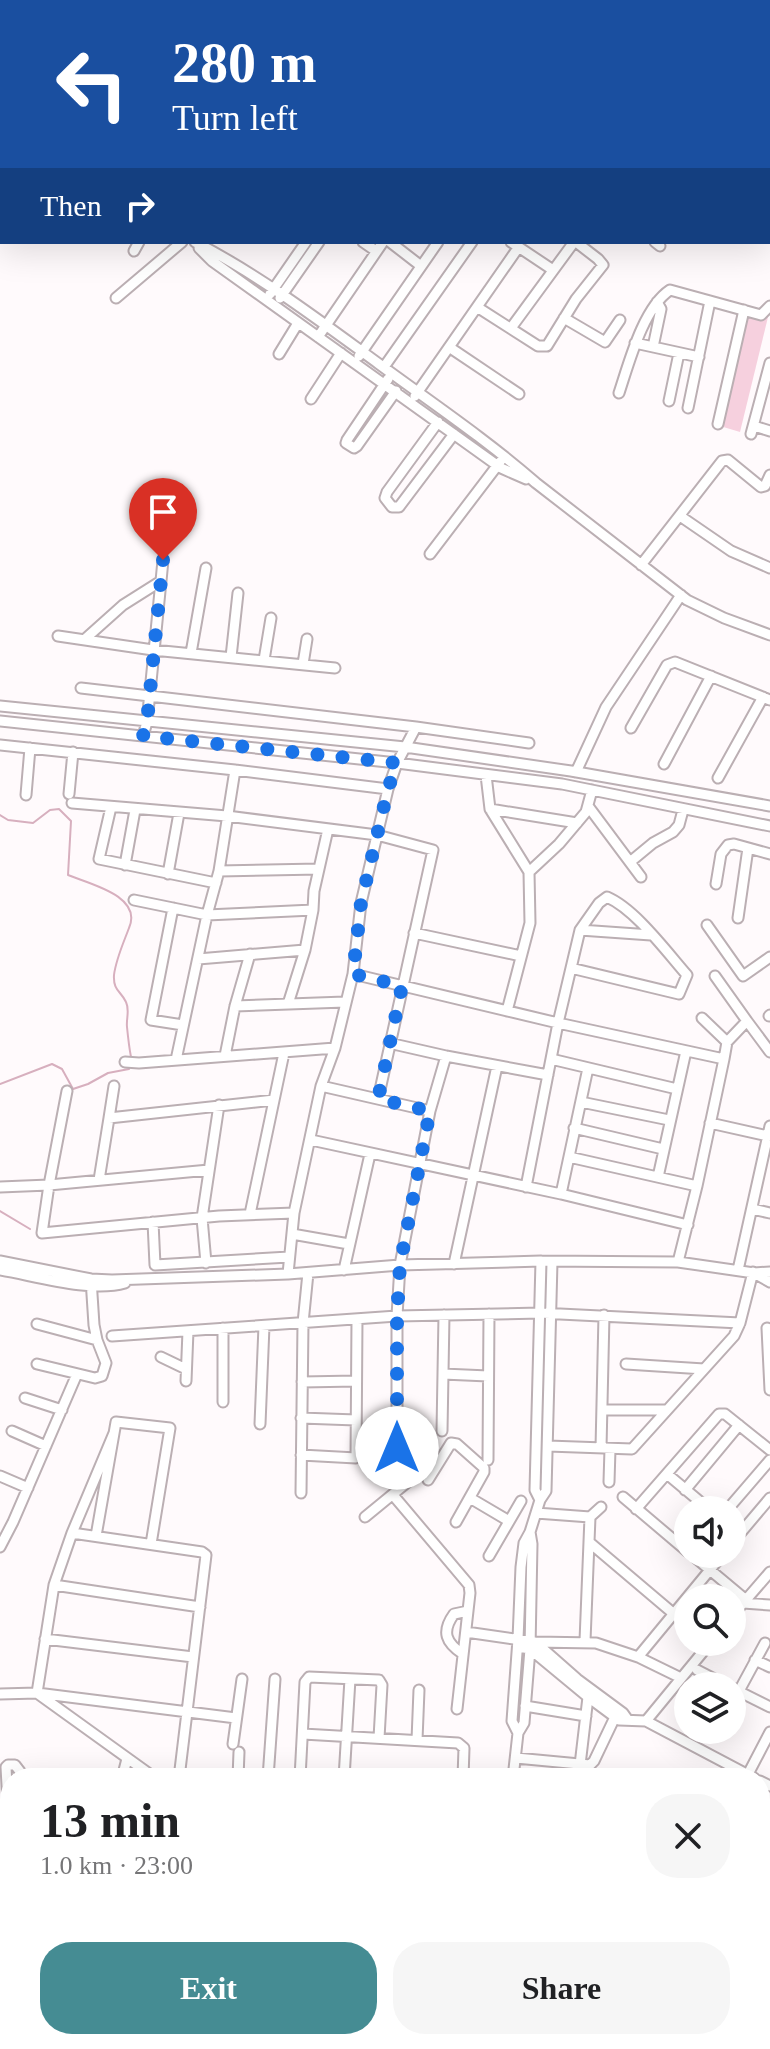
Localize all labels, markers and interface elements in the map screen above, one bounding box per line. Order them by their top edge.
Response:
icon: left [40,32,144,136]
text: 280 m [172,32,317,94]
text: Turn left [172,98,298,138]
icon: right [118,184,162,228]
text: Then [40,189,102,222]
pin [129,478,197,560]
icon: arrive [141,490,185,534]
position arrow [355,1406,439,1490]
map controls [674,1496,746,1744]
button: sound [674,1496,746,1568]
button: search [674,1584,746,1656]
button: layers [674,1672,746,1744]
text: 13 min [40,1794,180,1847]
button: close [646,1794,730,1878]
text: 1.0 km · 23:00 [40,1851,193,1880]
button: Exit [40,1942,377,2034]
button: Share [393,1942,730,2034]

